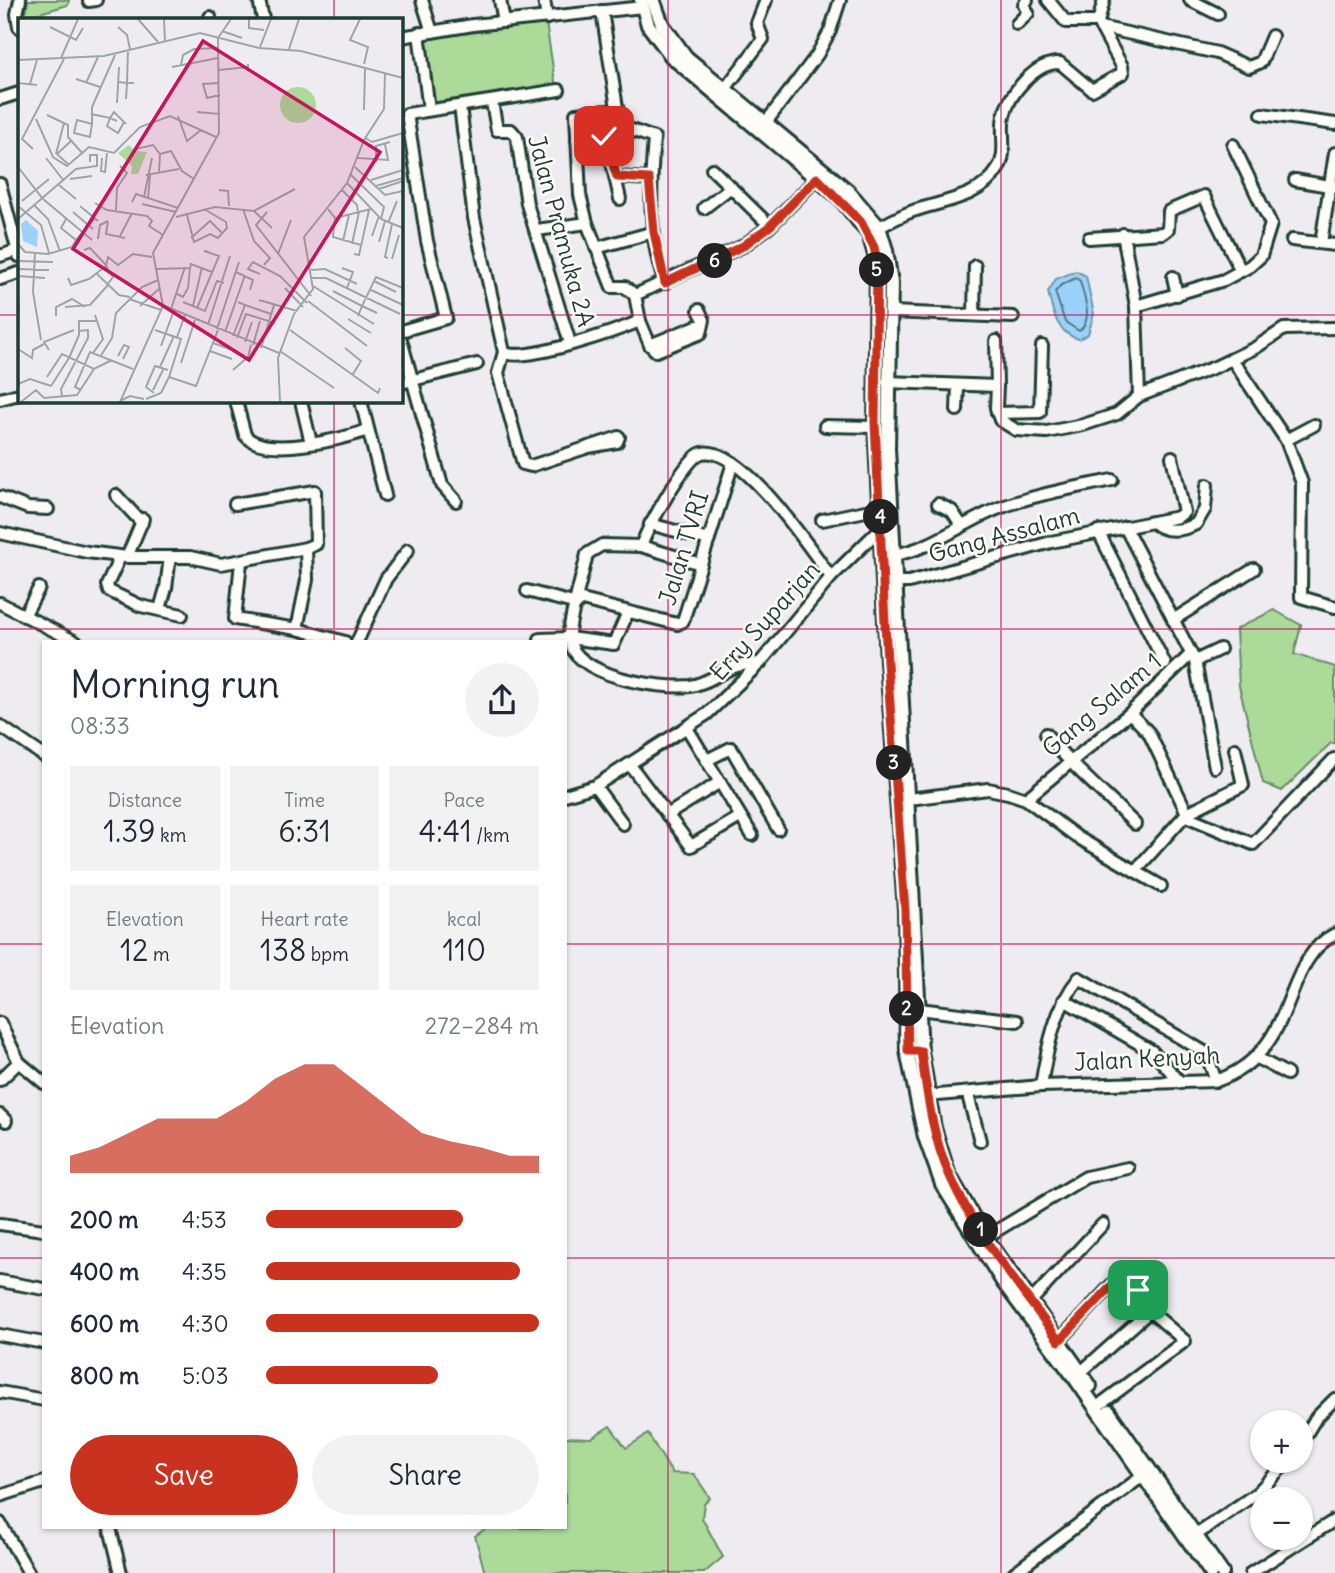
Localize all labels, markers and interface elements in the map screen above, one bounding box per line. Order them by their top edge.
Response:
inset map [18,18,402,402]
pin [574,106,634,166]
icon: check [585,117,623,155]
street label: Jalan Pramuka 2A [522,132,602,330]
pin: 6 [698,244,732,278]
text: 6 [709,248,720,272]
pin: 5 [860,252,894,288]
text: 5 [871,257,882,281]
street label: Jalan TVRI [651,487,715,608]
street label: Gang Assalam [925,499,1083,569]
pin: 4 [864,500,898,534]
text: 4 [875,504,886,528]
street label: Erry Suparjan [703,554,826,686]
street label: Gang Salam 1 [1036,646,1167,763]
text: Morning run [70,661,280,708]
button: share [465,663,539,737]
text: 08:33 [70,711,130,740]
pin: 3 [876,746,912,780]
text: 3 [888,750,899,774]
text: Distance [108,788,182,812]
text: Time [284,788,325,812]
text: Pace [444,788,485,812]
text: 1.39 [103,812,156,850]
text: 6:31 [278,812,331,850]
text: 4:41 [419,812,472,850]
text: km [156,823,186,847]
text: /km [472,823,510,847]
text: Elevation [106,907,184,931]
text: Heart rate [260,907,349,931]
text: kcal [447,907,481,931]
text: 12 [120,931,148,969]
text: 138 [260,931,306,969]
text: 110 [442,931,486,969]
text: m [148,942,170,966]
text: bpm [306,942,349,966]
pin: 2 [890,992,925,1026]
text: 2 [901,996,912,1020]
text: Elevation [70,1011,164,1040]
text: 272–284 m [425,1011,539,1040]
street label: Jalan Kenyah [1073,1039,1221,1077]
text: 200 m [70,1205,139,1234]
text: 4:53 [182,1205,227,1234]
pin: 1 [964,1212,998,1248]
text: 1 [977,1217,984,1241]
text: 400 m [70,1257,139,1286]
text: 4:35 [182,1257,227,1286]
pin [1108,1260,1168,1320]
icon: arrive [1119,1271,1157,1309]
text: 600 m [70,1309,139,1338]
text: 4:30 [182,1309,229,1338]
text: 800 m [70,1361,139,1390]
text: 5:03 [182,1361,229,1390]
map controls [1250,1410,1313,1550]
button: + [1250,1410,1313,1473]
button: Save [70,1435,298,1515]
button: Share [312,1435,539,1515]
button: − [1250,1487,1313,1550]

